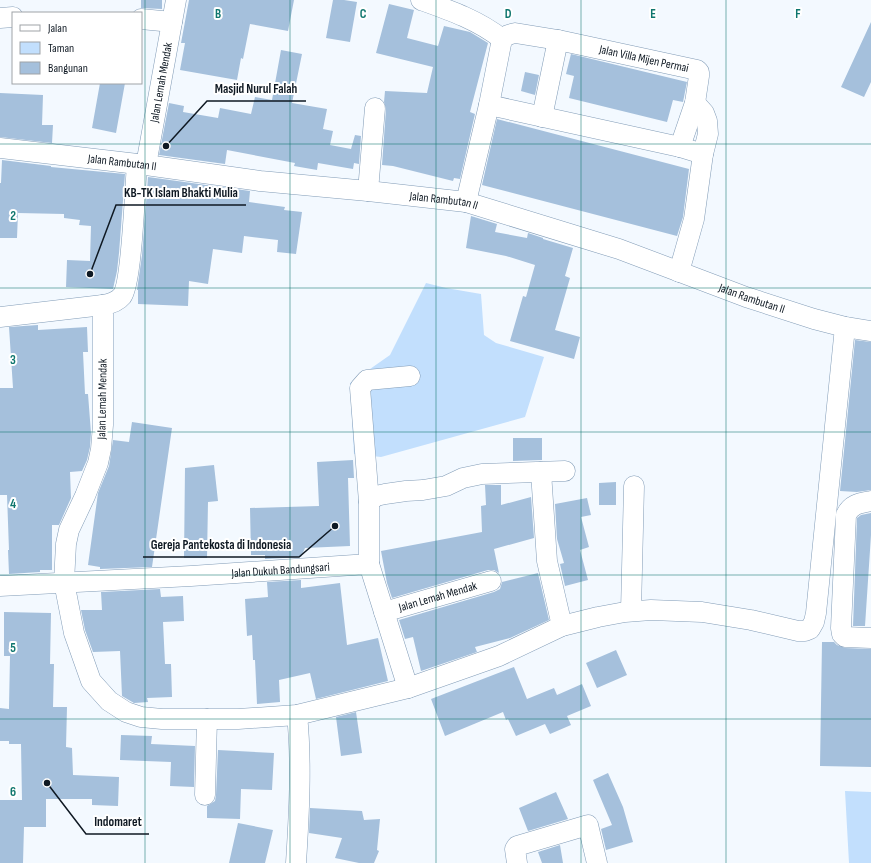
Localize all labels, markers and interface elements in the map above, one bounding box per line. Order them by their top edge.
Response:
text: B [215,6,221,22]
text: C [360,6,367,22]
text: D [505,6,512,22]
text: E [650,6,656,22]
text: F [795,6,801,22]
legend [12,12,142,84]
text: Jalan [47,21,67,36]
text: Taman [48,41,74,56]
street label: Jalan Lemah Mendak [147,41,176,125]
street label: Jalan Villa Mijen Permai [597,42,690,76]
text: Bangunan [48,61,88,76]
callout: Masjid Nurul Falah [207,76,306,101]
text: Masjid Nurul Falah [215,81,297,97]
street label: Jalan Rambutan II [86,151,157,174]
callout: KB-TK Islam Bhakti Mulia [116,180,246,205]
text: KB-TK Islam Bhakti Mulia [124,185,238,201]
street label: Jalan Rambutan II [408,189,480,213]
text: 2 [10,208,16,224]
street label: Jalan Rambutan II [716,280,787,317]
text: 3 [10,352,16,368]
street label: Jalan Lemah Mendak [94,358,111,441]
text: 4 [10,496,16,512]
callout: Gereja Pantekosta di Indonesia [143,532,299,557]
text: Gereja Pantekosta di Indonesia [151,537,291,553]
street label: Jalan Dukuh Bandungsari [230,560,330,581]
street label: Jalan Lemah Mendak [396,578,479,616]
text: 5 [10,640,16,656]
text: 6 [10,784,16,800]
callout: Indomaret [86,809,149,834]
text: Indomaret [94,814,143,830]

